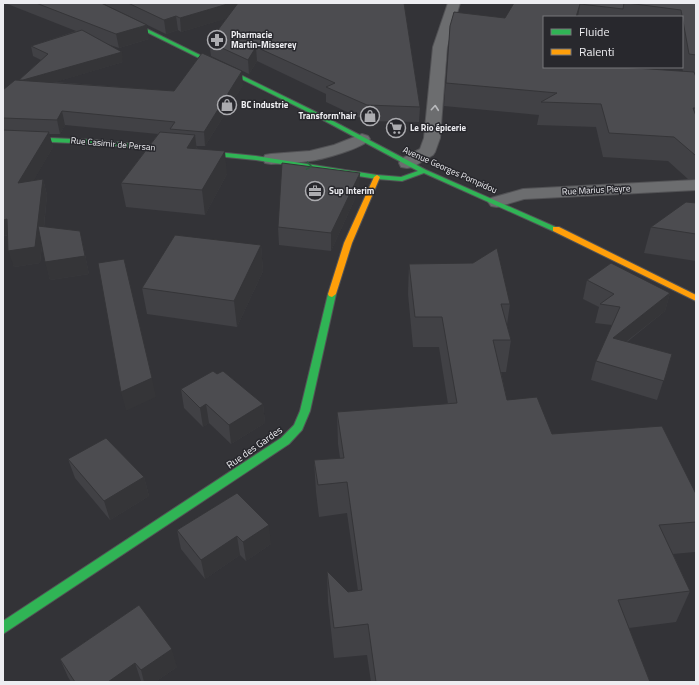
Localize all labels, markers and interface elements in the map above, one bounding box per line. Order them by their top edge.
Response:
legend [543,16,683,68]
text: Fluide [579,22,610,41]
place label: Pharmacie Martin-Misserey [231,28,297,51]
pharmacy icon: Pharmacie Martin-Misserey [206,29,228,51]
text: Ralenti [579,42,614,61]
shop icon: BC industrie [216,94,238,116]
place label: BC industrie [241,98,289,111]
shop icon: Transform'hair [359,105,381,127]
one-way arrow [430,105,439,111]
place label: Transform'hair [298,109,357,122]
supermarket icon: Le Rio épicerie [385,117,407,139]
place label: Le Rio épicerie [410,121,467,134]
street label: Rue Casimir de Persan [70,133,156,154]
street label: Avenue Georges Pompidou [401,143,500,196]
one-way arrow [306,161,312,170]
office icon: Sup Interim [304,180,326,202]
street label: Rue Marius Pieyre [561,181,631,198]
place label: Sup Interim [329,184,375,197]
street label: Rue des Gardes [223,422,286,472]

